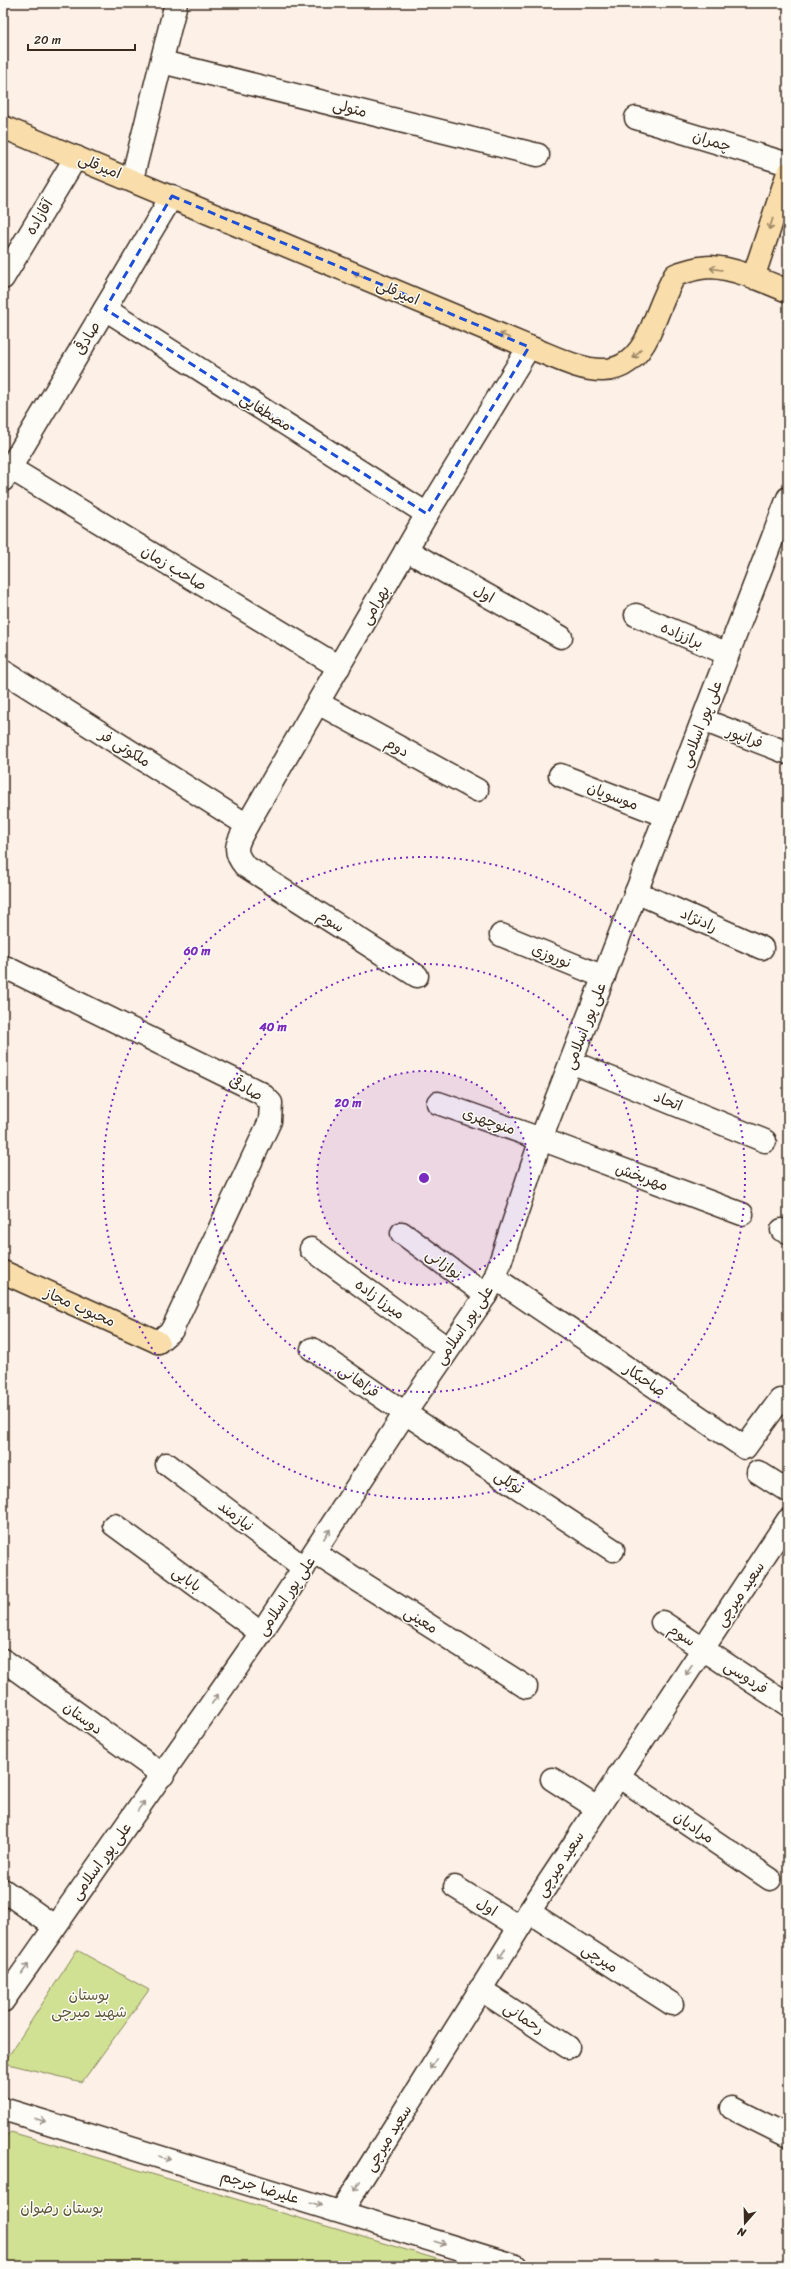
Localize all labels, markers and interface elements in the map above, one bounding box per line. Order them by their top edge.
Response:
scale bar [28,26,135,52]
text: 20 m [34,29,61,51]
street label: متولی [330,91,370,125]
street label: چمران [689,123,735,159]
street label: امیرقلی [74,146,126,186]
street label: آقازاده [18,193,61,240]
one-way arrow [767,217,775,229]
one-way arrow [709,265,722,273]
one-way arrow [354,271,366,278]
street label: امیرقلی [372,271,424,313]
street label: صادقی [67,316,107,360]
one-way arrow [499,332,511,340]
one-way arrow [632,349,641,359]
street label: مصطفایی [235,386,297,438]
street label: صاحب زمان [136,538,212,598]
street label: اول [469,578,499,610]
street label: بهرامی [353,580,397,630]
street label: براززاده [656,614,708,656]
street label: علی پور اسلامی [672,677,730,771]
street label: فرانپور [722,718,767,756]
street label: ملکوتی فر [92,721,156,774]
street label: دوم [380,730,414,764]
street label: موسویان [583,774,643,818]
street label: رادنژاد [676,900,722,940]
street label: سوم [312,902,350,940]
street label: نوروزی [528,936,576,976]
text: 60 m [183,940,211,962]
street label: علی پور اسلامی [556,979,614,1073]
text: 40 m [258,1016,287,1038]
street label: صادقی [224,1068,268,1108]
street label: اتحاد [650,1084,686,1118]
text: 20 m [334,1092,362,1114]
street label: منوچهری [459,1100,519,1142]
street label: مهربخش [612,1155,672,1199]
centre of rings [417,1171,431,1185]
street label: نوازانی [420,1242,468,1286]
street label: میرزا زاده [349,1272,411,1326]
street label: محبوب مجاز [39,1279,120,1334]
street label: علی پور اسلامی [428,1280,500,1370]
street label: صاحبکار [618,1356,672,1404]
street label: فراهانی [333,1357,385,1405]
street label: توکلی [489,1463,529,1502]
street label: نیازمند [212,1494,260,1538]
one-way arrow [323,1528,332,1539]
street label: علی پور اسلامی [250,1551,322,1641]
street label: سعید میرچی [708,1556,772,1632]
street label: بابایی [167,1559,207,1599]
street label: معینی [399,1599,443,1641]
street label: سوم [663,1616,701,1654]
street label: فردوسی [719,1653,773,1701]
one-way arrow [685,1664,693,1675]
street label: دوستان [57,1694,109,1742]
one-way arrow [211,1694,219,1705]
one-way arrow [137,1800,145,1811]
street label: مرادیان [668,1804,720,1850]
street label: علی پور اسلامی [64,1816,138,1906]
street label: سعید میرچی [529,1826,591,1902]
street label: اول [471,1890,503,1924]
street label: میرچی [576,1936,624,1980]
one-way arrow [498,1948,506,1960]
one-way arrow [21,1964,29,1975]
park label: بوستان شهید میرچی [51,1982,127,2025]
street label: رحمانی [498,1995,550,2041]
one-way arrow [429,2058,437,2070]
street label: سعید میرچی [357,2099,419,2177]
one-way arrow [34,2117,47,2124]
one-way arrow [158,2155,171,2162]
street label: علیرضا جرجم [217,2163,303,2211]
one-way arrow [353,2180,361,2192]
park label: بوستان رضوان [20,2195,104,2221]
one-way arrow [309,2201,322,2208]
north arrow [725,2203,765,2243]
text: N [735,2222,750,2243]
one-way arrow [434,2239,446,2247]

